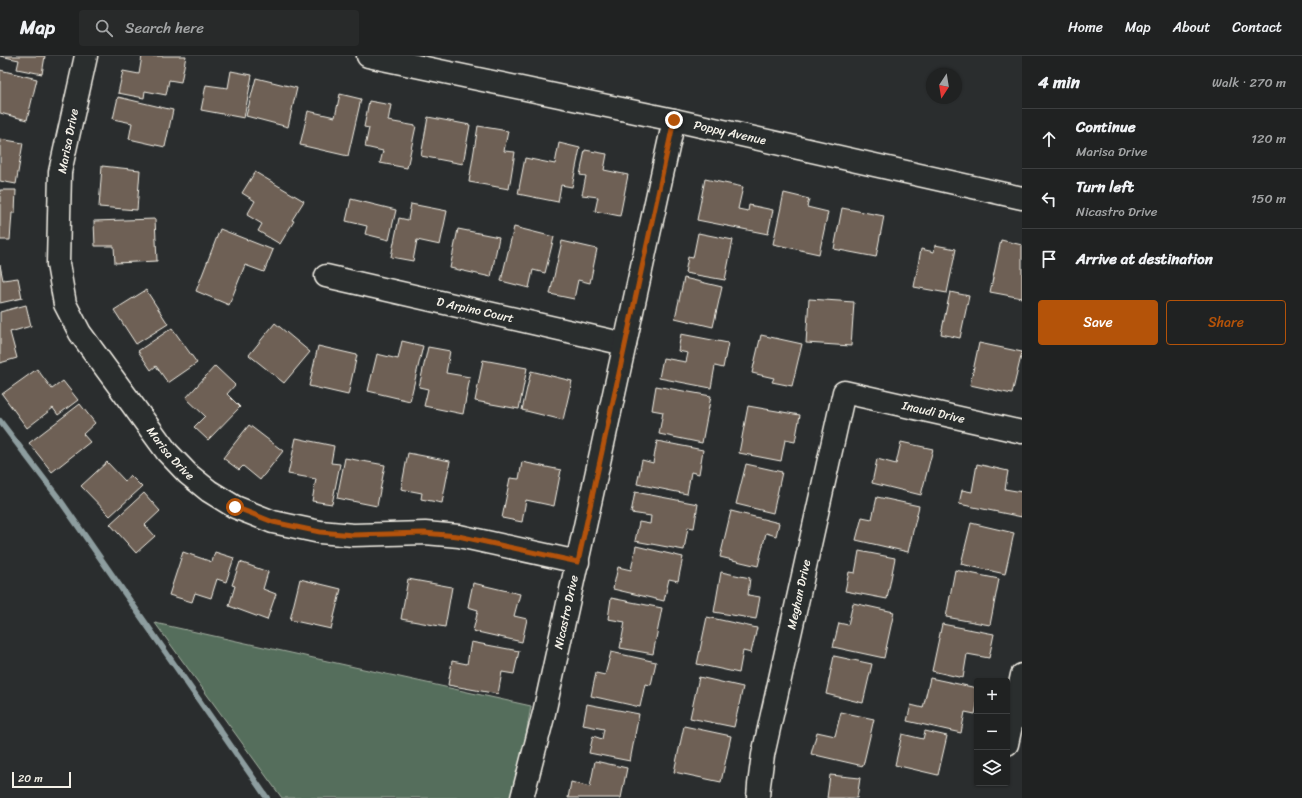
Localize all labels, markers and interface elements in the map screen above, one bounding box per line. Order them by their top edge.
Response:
search box [79,10,359,46]
text: Map [20,11,55,44]
text: Search here [125,15,204,41]
text: Home [1068,15,1103,40]
text: Map [1125,15,1151,40]
text: About [1173,15,1210,40]
text: Contact [1232,15,1282,40]
icon: search [93,17,115,39]
text: 4 min [1038,67,1080,97]
north arrow [926,68,962,104]
text: Walk · 270 m [1212,71,1286,94]
street label: Marisa Drive [51,107,85,175]
route end [665,111,683,129]
street label: Poppy Avenue [692,114,769,151]
text: Continue [1076,114,1136,140]
text: 120 m [1251,127,1286,150]
icon: ahead [1038,128,1060,150]
text: Marisa Drive [1076,140,1147,163]
text: Turn left [1076,174,1134,200]
text: 150 m [1251,187,1286,210]
icon: left [1038,188,1060,210]
text: Nicastro Drive [1076,200,1157,223]
text: Arrive at destination [1076,246,1213,272]
icon: arrive [1038,248,1060,270]
street label: D Arpino Court [434,290,516,329]
button: Save [1038,300,1158,345]
button: Share [1166,300,1286,345]
street label: Inaudi Drive [899,394,967,430]
street label: Marisa Drive [141,422,200,486]
route start [226,498,244,516]
street label: Meghan Drive [780,557,817,631]
street label: Nicastro Drive [547,573,585,651]
map controls [974,678,1010,786]
button: + [974,678,1010,714]
button: − [974,714,1010,750]
button: layers [974,750,1010,786]
text: 20 m [18,769,43,788]
scale bar [12,770,71,789]

